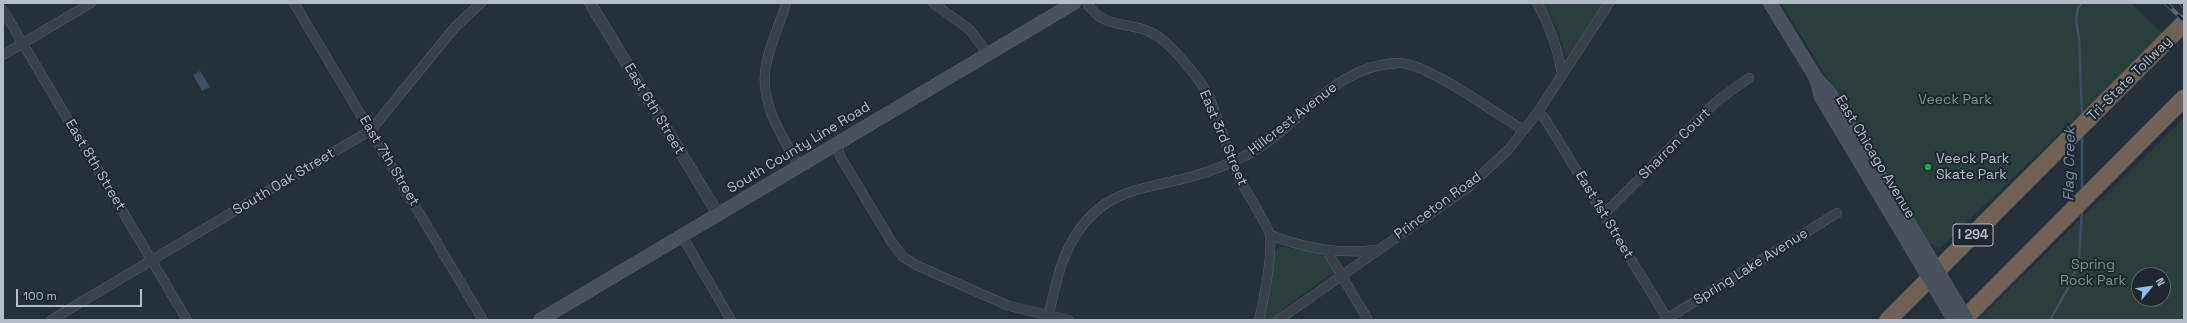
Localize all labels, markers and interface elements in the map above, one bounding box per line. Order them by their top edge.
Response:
street label: Tri-State Tollway [2084,33,2176,125]
street label: East 6th Street [620,60,688,158]
street label: Hillcrest Avenue [1245,79,1341,159]
street label: East 3rd Street [1195,88,1251,188]
street label: East Chicago Avenue [1831,92,1919,222]
park label: Veeck Park [1918,92,1992,108]
street label: South County Line Road [725,99,873,197]
street label: Sharron Court [1636,105,1714,183]
street label: East 7th Street [355,113,423,209]
street label: East 8th Street [61,116,129,214]
water label: Flag Creek [2060,127,2080,201]
street label: South Oak Street [230,145,338,219]
place label: Veeck Park Skate Park [1936,151,2009,184]
marker: Veeck Park Skate Park [1923,162,1933,172]
street label: East 1st Street [1571,168,1637,262]
street label: Princeton Road [1391,169,1485,243]
road number: I 294 [1953,224,1993,246]
street label: Spring Lake Avenue [1691,225,1811,309]
park label: Spring Rock Park [2060,257,2126,290]
north arrow [2131,267,2171,307]
text: N [2153,275,2169,288]
scale bar [18,281,144,307]
text: 100 m [23,288,57,304]

